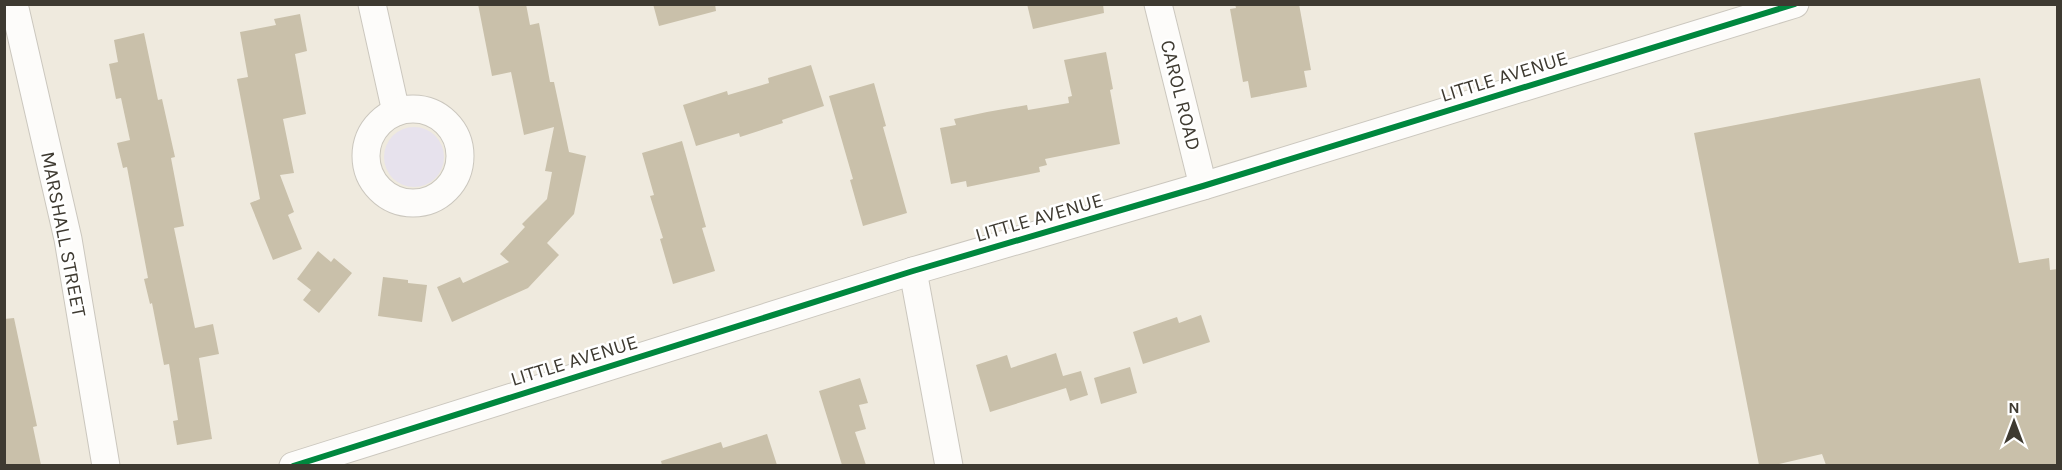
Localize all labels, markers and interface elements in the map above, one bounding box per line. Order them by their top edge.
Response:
street label: CAROL ROAD [1156,38,1205,153]
street label: LITTLE AVENUE [1438,46,1570,107]
street label: MARSHALL STREET [36,149,91,319]
street label: LITTLE AVENUE [973,188,1106,247]
street label: LITTLE AVENUE [508,330,640,391]
north arrow [1984,392,2044,452]
text: N [2008,398,2020,417]

